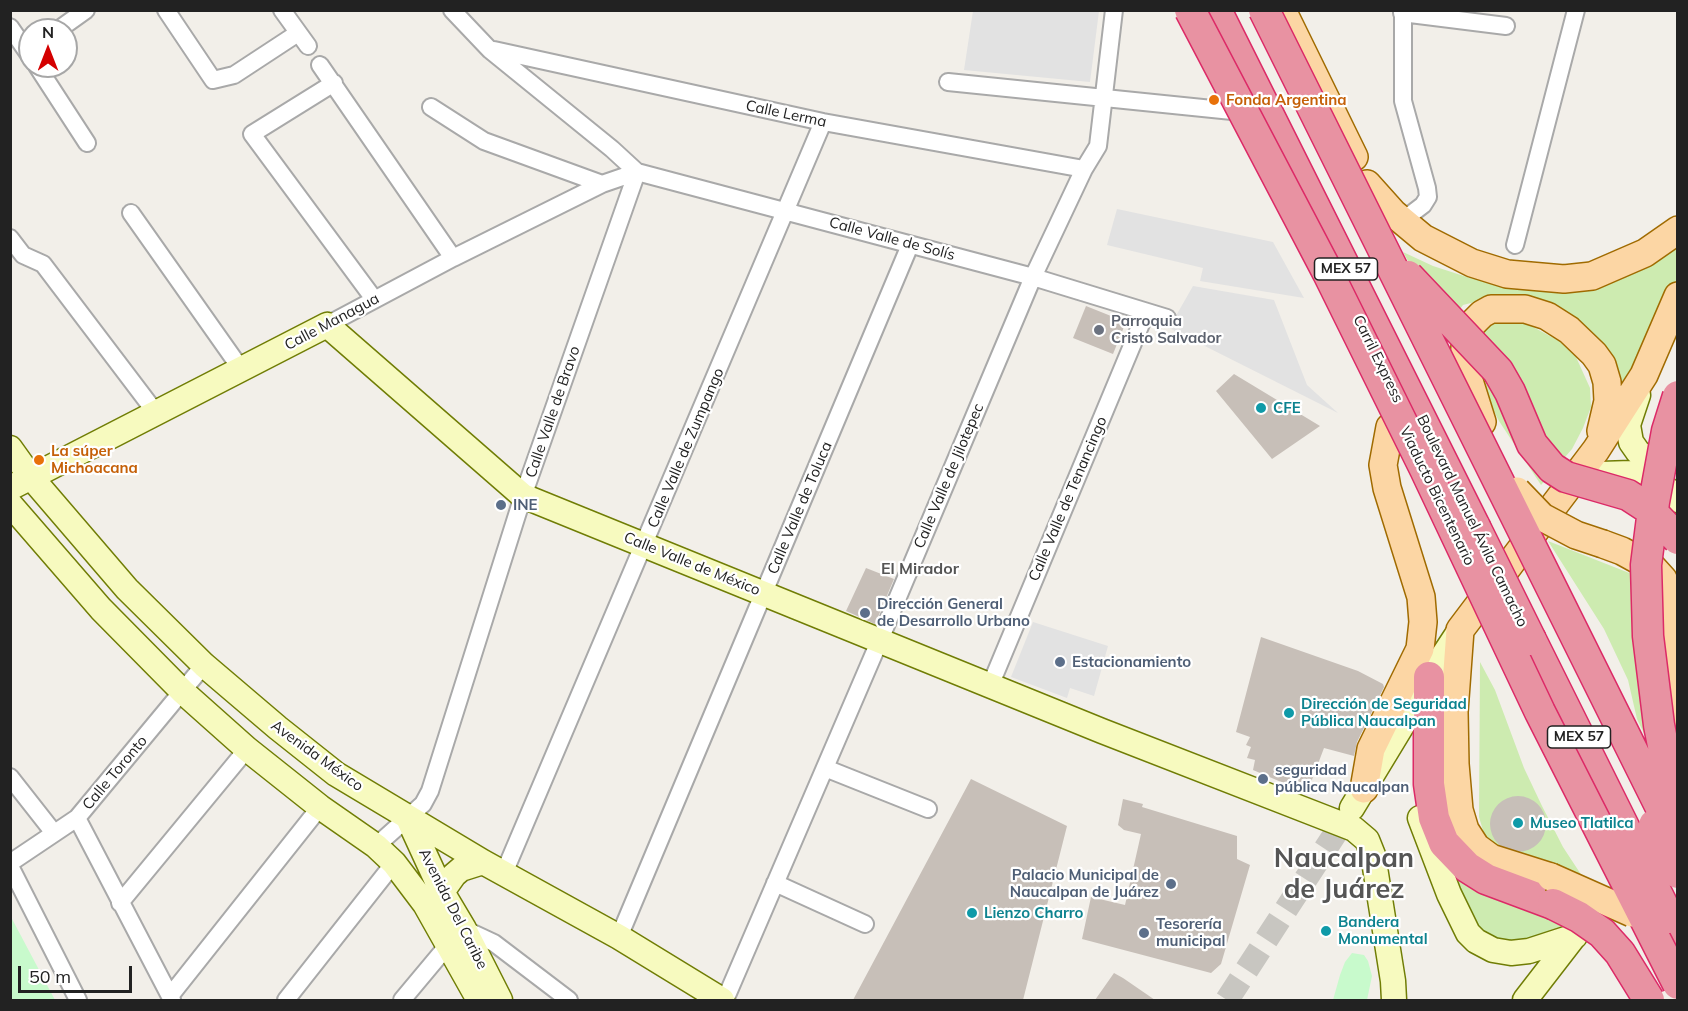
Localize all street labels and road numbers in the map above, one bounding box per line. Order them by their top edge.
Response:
street label: Calle Lerma [744,97,828,131]
street label: Calle Valle de Solís [827,214,957,264]
road number: MEX 57 [1314,258,1378,280]
street label: Calle Managua [282,290,382,354]
street label: Carril Express [1349,312,1407,406]
street label: Calle Valle de Bravo [522,344,584,480]
street label: Calle Valle de Zumpango [644,365,728,531]
street label: Calle Valle de Jilotepec [910,401,988,551]
street label: Boulevard Manuel Ávila Camacho [1413,412,1531,630]
street label: Calle Valle de Tenancingo [1025,414,1111,584]
street label: Viaducto Bicentenario [1395,424,1479,568]
street label: Calle Valle de Toluca [764,439,836,577]
street label: Calle Valle de México [621,528,763,600]
street label: Avenida México [267,717,367,795]
road number: MEX 57 [1548,726,1610,748]
street label: Calle Toronto [79,732,151,814]
street label: Avenida Del Caribe [415,846,491,972]

